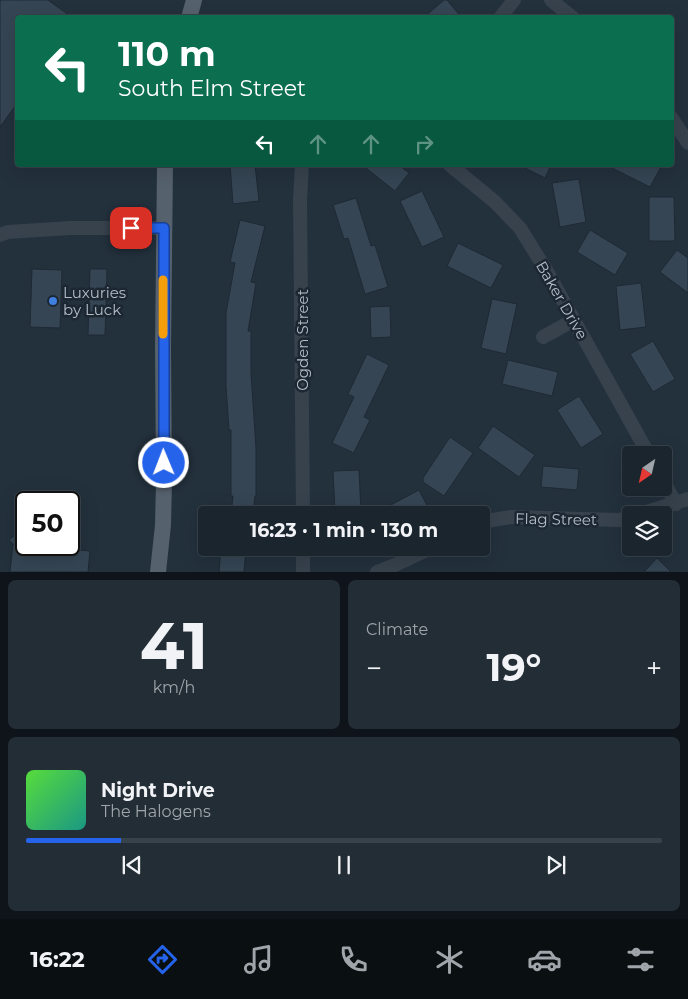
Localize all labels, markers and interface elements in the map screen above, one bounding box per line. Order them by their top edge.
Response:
text: 110 m [118,32,216,75]
icon: left [35,35,100,100]
text: South Elm Street [118,75,306,102]
icon: left [251,130,279,158]
icon: ahead [304,130,332,158]
icon: ahead [357,130,385,158]
icon: right [410,130,438,158]
pin [110,207,152,249]
icon: arrive [117,214,145,242]
street label: Baker Drive [532,258,592,342]
place label: Luxuries by Luck [63,283,126,319]
street label: Ogden Street [293,289,312,391]
marker: Luxuries by Luck [47,295,59,307]
position arrow [137,436,189,488]
north arrow [622,446,672,496]
map controls [622,446,672,556]
speed limit sign: 50 [15,491,80,556]
button: layers [622,506,672,556]
street label: Flag Street [515,509,597,529]
text: 16:23 · 1 min · 130 m [250,519,438,542]
text: 41 [140,606,208,685]
text: Climate [366,620,428,639]
text: 19° [487,644,542,691]
text: − [366,651,382,685]
text: + [646,651,662,685]
text: km/h [153,678,195,697]
text: Night Drive [101,779,215,802]
text: The Halogens [101,802,211,821]
icon: previous [118,851,146,879]
icon: pause [330,851,358,879]
icon: next [542,851,570,879]
icon: directions [145,942,180,977]
icon: music [241,942,276,977]
icon: phone [336,942,371,977]
icon: climate [432,942,467,977]
icon: car [527,942,562,977]
icon: filters [623,942,658,977]
text: 16:22 [30,946,85,973]

